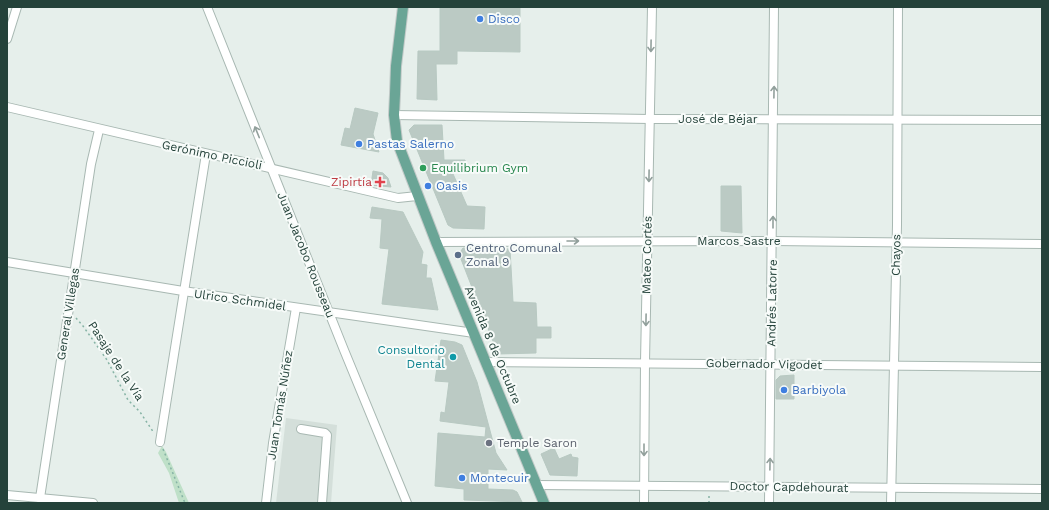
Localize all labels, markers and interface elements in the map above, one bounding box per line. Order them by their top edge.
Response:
place label: Disco [488,12,520,26]
marker: Disco [475,14,485,24]
one-way arrow [647,39,655,52]
one-way arrow [770,86,778,99]
street label: José de Béjar [678,112,758,126]
one-way arrow [252,126,260,138]
place label: Pastas Salerno [367,137,454,151]
street label: Gerónimo Piccioli [161,138,263,172]
marker: Pastas Salerno [354,139,364,149]
place label: Equilibrium Gym [431,161,528,175]
marker: Equilibrium Gym [418,163,428,173]
one-way arrow [645,169,653,182]
place label: Zipirtía [331,175,372,189]
marker: Zipirtía [375,177,385,187]
place label: Oasis [436,179,468,193]
marker: Oasis [423,181,433,191]
street label: Juan Jacobo Rousseau [274,190,338,320]
street label: Mateo Cortés [639,216,655,294]
one-way arrow [769,216,777,229]
street label: Marcos Sastre [697,234,781,248]
street label: Chayos [889,234,903,276]
one-way arrow [566,237,579,245]
place label: Centro Comunal Zonal 9 [466,241,562,269]
marker: Centro Comunal Zonal 9 [453,250,463,260]
street label: Andrés Latorre [764,259,780,347]
street label: General Villegas [54,267,82,361]
street label: Avenida 8 de Octubre [462,284,524,406]
street label: Ulrico Schmidel [193,287,287,313]
one-way arrow [642,313,650,326]
street label: Pasaje de la Vía [85,319,147,403]
place label: Consultorio Dental [377,343,445,371]
street label: Juan Tomás Núñez [264,349,296,461]
marker: Consultorio Dental [448,352,458,362]
street label: Gobernador Vigodet [706,356,822,372]
place label: Barbiyola [792,383,846,397]
marker: Barbiyola [779,385,789,395]
place label: Temple Saron [497,436,577,450]
marker: Temple Saron [484,438,494,448]
one-way arrow [640,443,648,456]
one-way arrow [766,458,774,471]
place label: Montecuir [470,471,529,485]
marker: Montecuir [457,473,467,483]
street label: Doctor Capdehourat [729,479,849,495]

